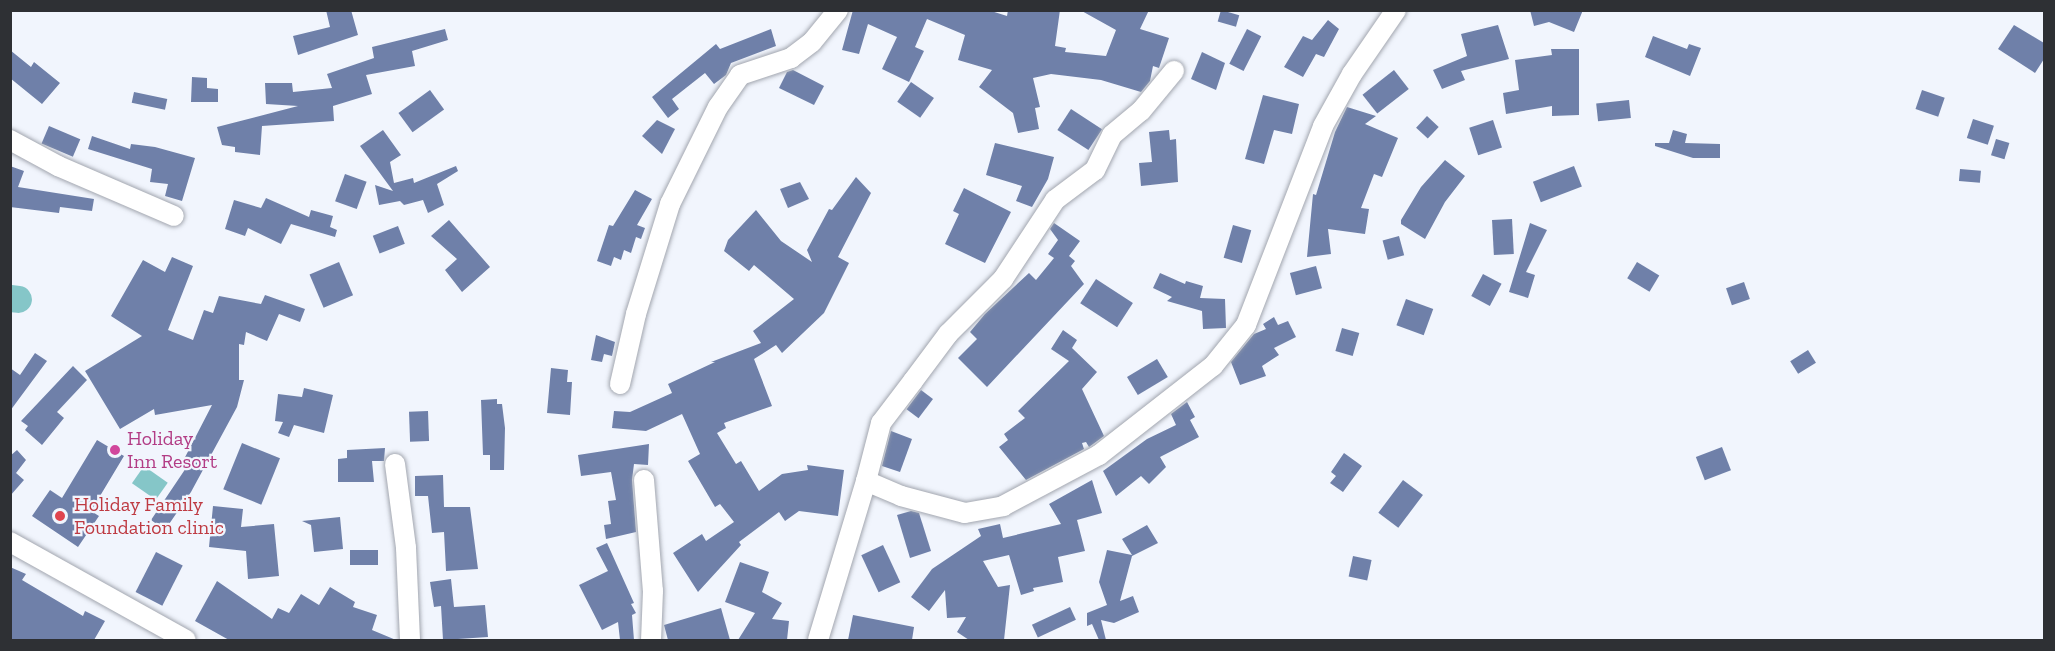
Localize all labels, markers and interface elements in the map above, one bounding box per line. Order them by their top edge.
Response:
place label: Holiday Inn Resort [127,426,217,473]
marker: Holiday Inn Resort [108,443,122,457]
place label: Holiday Family Foundation clinic [74,492,224,539]
marker: Holiday Family Foundation clinic [51,507,69,525]

